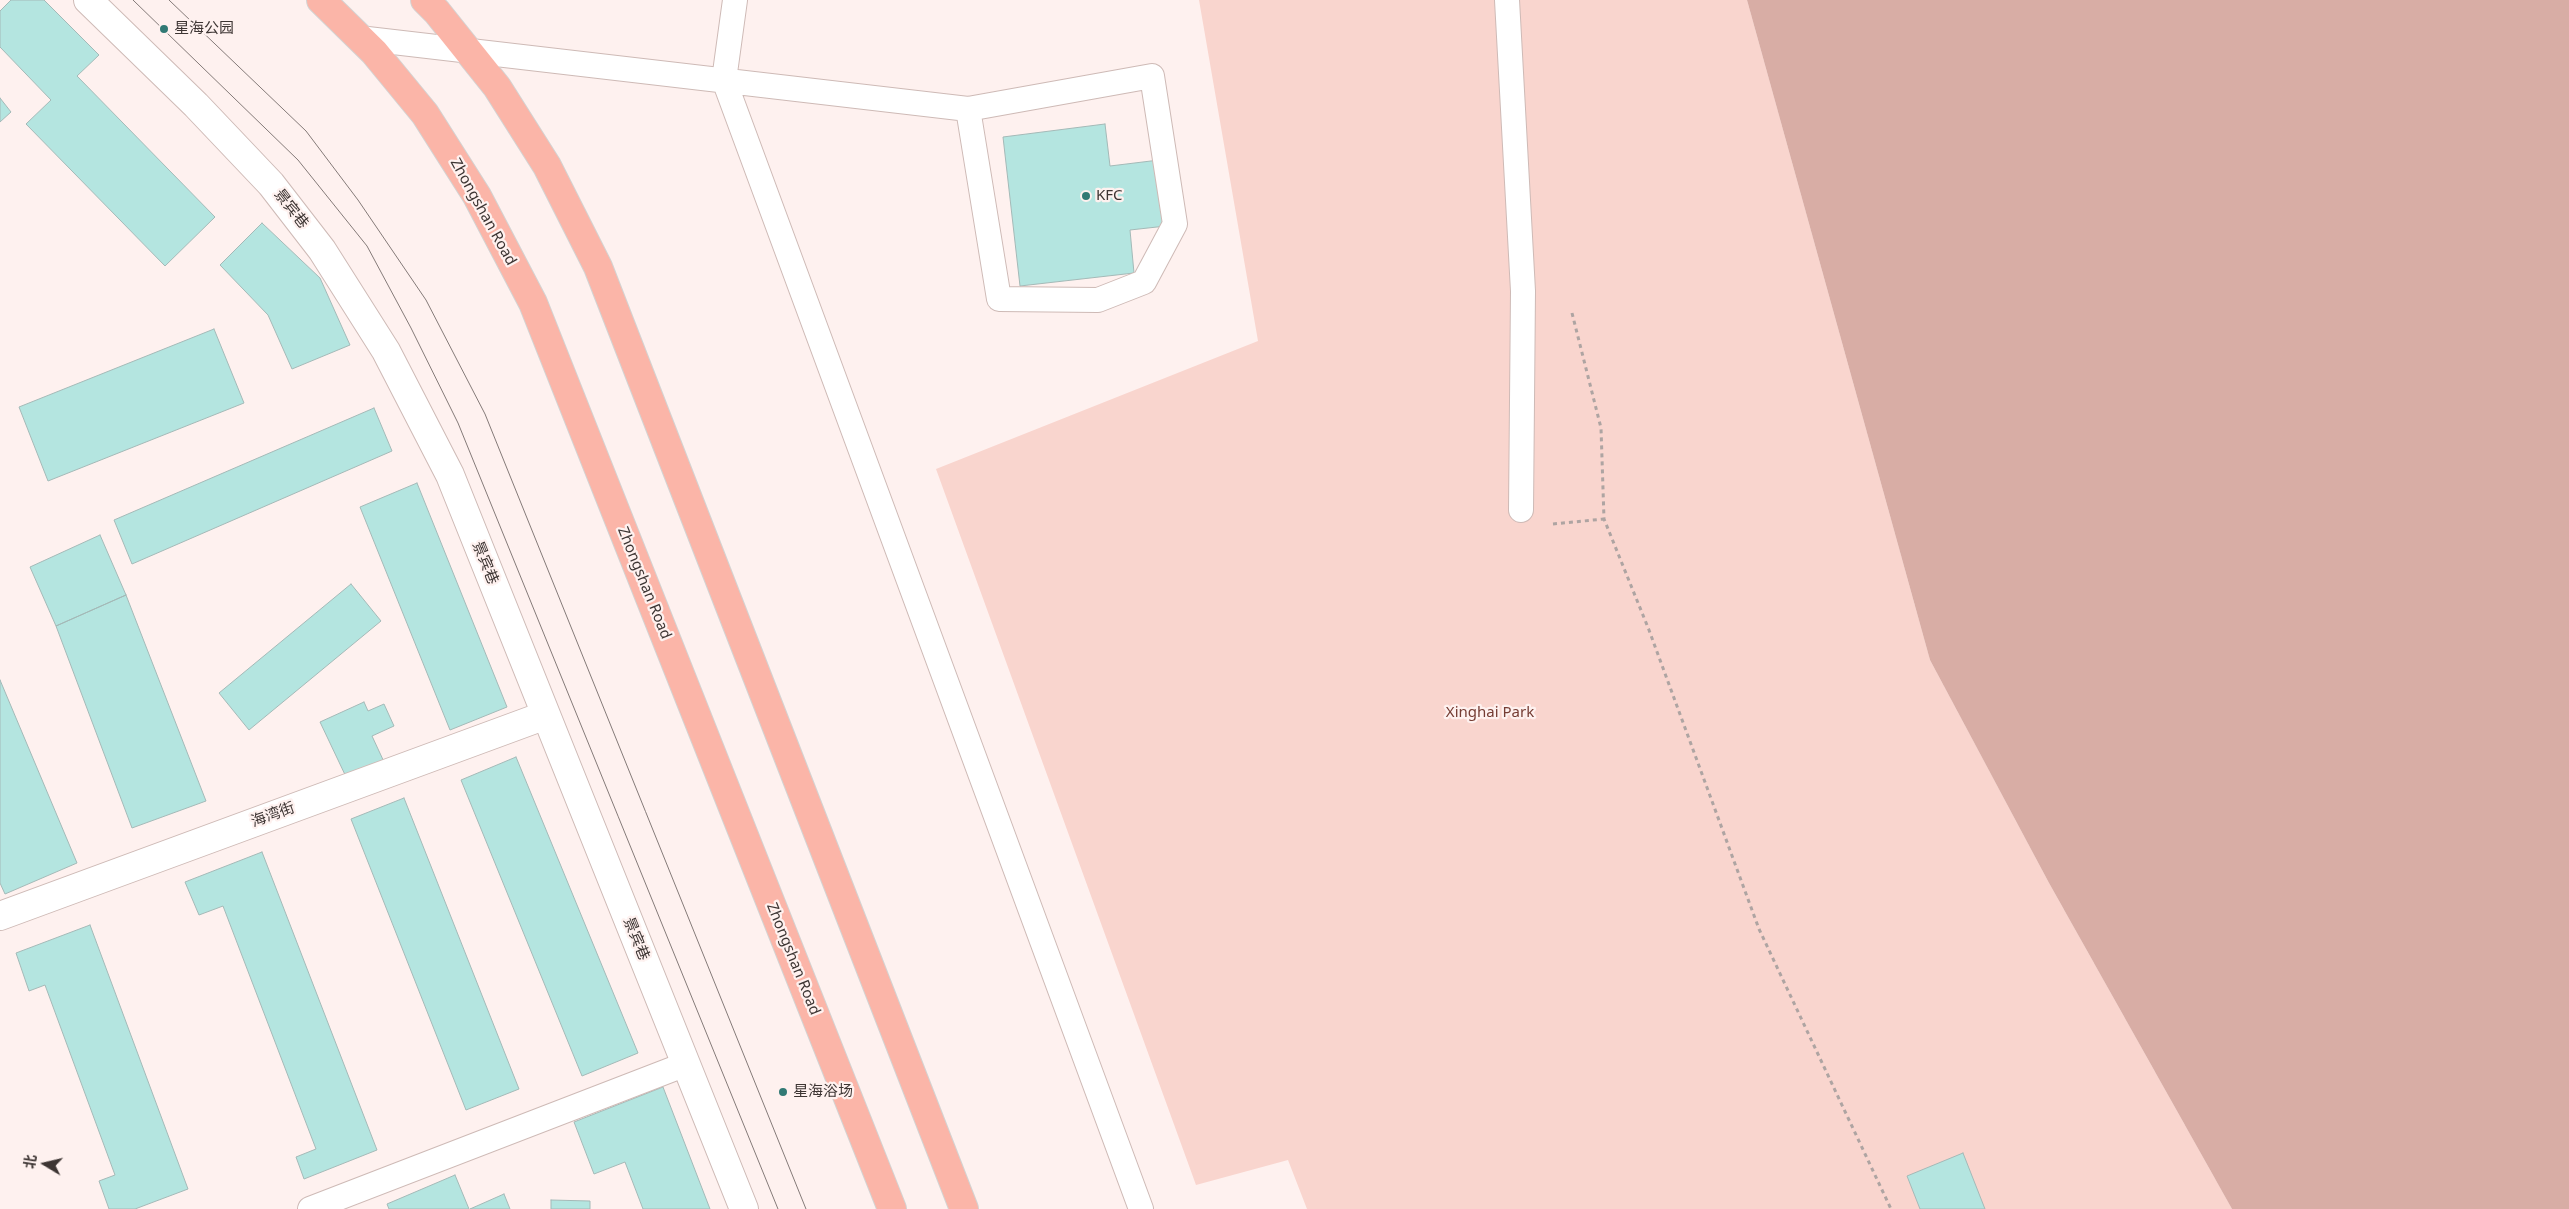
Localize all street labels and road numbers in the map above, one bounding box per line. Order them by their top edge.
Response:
street label: Zhongshan Road [446,155,520,269]
street label: 景宾巷 [270,186,312,232]
street label: Zhongshan Road [613,524,675,642]
street label: 景宾巷 [468,539,502,587]
street label: 海湾街 [249,799,297,831]
street label: Zhongshan Road [762,900,824,1018]
street label: 景宾巷 [619,915,653,963]

